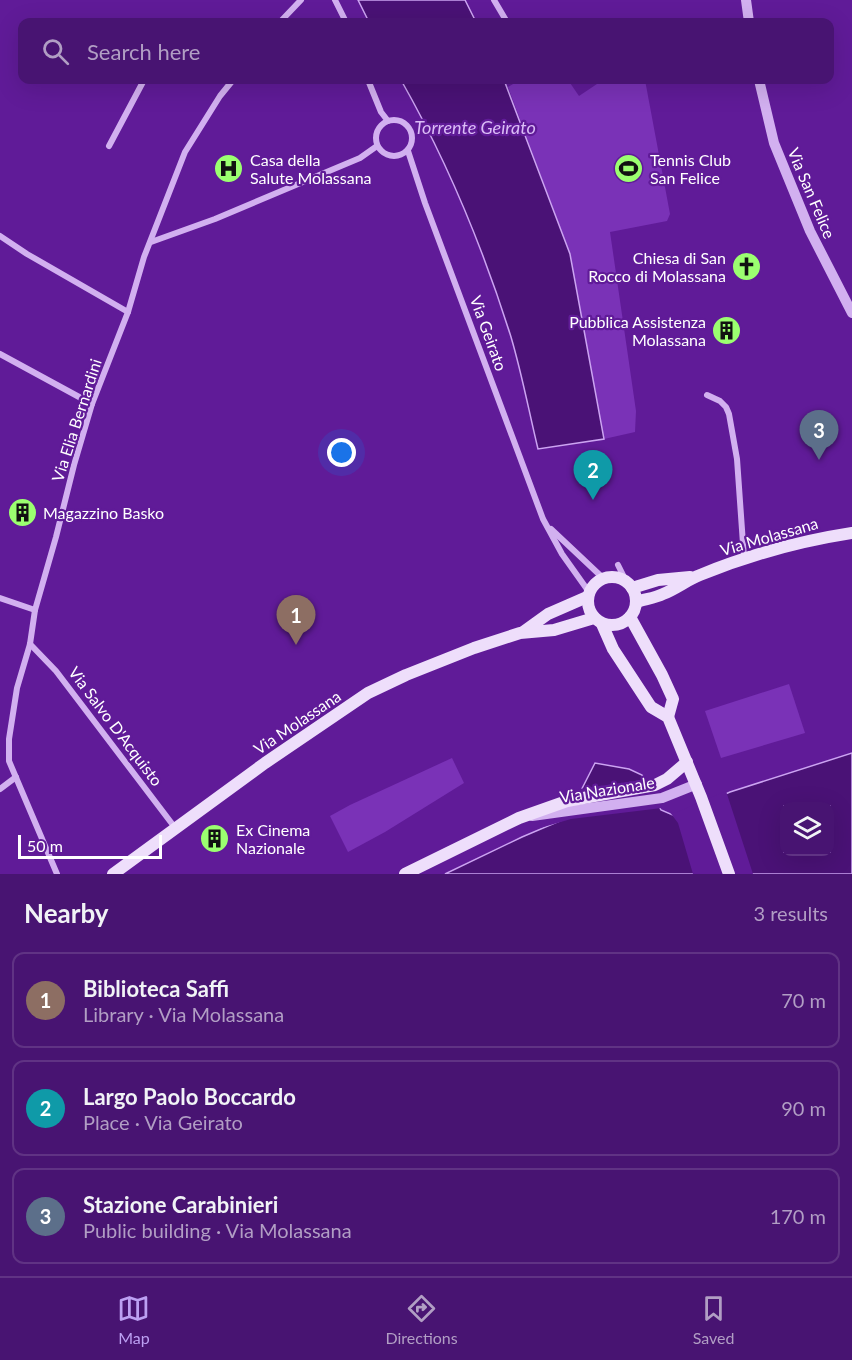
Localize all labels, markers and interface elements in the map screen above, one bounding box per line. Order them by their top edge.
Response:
search box [18,18,834,84]
icon: search [39,35,72,68]
text: Search here [87,38,200,65]
water label: Torrente Geirato [414,116,536,138]
street label: Via San Felice [784,145,840,241]
place label: Casa della Salute Molassana [250,150,372,187]
place label: Tennis Club San Felice [650,150,731,187]
hospital icon: Casa della Salute Molassana [213,152,245,184]
sports icon: Tennis Club San Felice [613,152,645,184]
place label: Chiesa di San Rocco di Molassana [588,248,726,285]
church icon: Chiesa di San Rocco di Molassana [731,250,763,282]
street label: Via Geirato [467,293,511,373]
place label: Pubblica Assistenza Molassana [569,312,706,349]
building icon: Pubblica Assistenza Molassana [711,314,743,346]
street label: Via Elia Bernardini [47,356,105,484]
pin: 3 [800,410,838,460]
your location [327,438,356,467]
pin: 2 [574,450,612,500]
building icon: Magazzino Basko [6,496,38,528]
place label: Magazzino Basko [43,503,164,522]
street label: Via Molassana [718,513,820,559]
pin: 1 [276,596,316,645]
street label: Via Salvo D'Acquisto [65,663,167,789]
street label: Via Molassana [250,686,344,758]
street label: Via Nazionale [558,772,656,806]
map controls [780,802,834,856]
button: layers [780,802,834,856]
place label: Ex Cinema Nazionale [236,820,310,857]
building icon: Ex Cinema Nazionale [199,822,231,854]
scale bar [18,832,162,860]
text: 50 m [27,836,63,855]
text: Nearby [24,897,109,929]
text: 3 results [753,901,828,925]
text: Biblioteca Saffi [83,975,229,1002]
text: 1 [40,988,51,1012]
text: 70 m [781,988,826,1012]
text: Library · Via Molassana [83,1002,284,1026]
text: Largo Paolo Boccardo [83,1083,296,1110]
text: 2 [40,1096,51,1120]
text: 90 m [781,1096,826,1120]
text: Place · Via Geirato [83,1110,243,1134]
text: Stazione Carabinieri [83,1191,278,1218]
text: 3 [40,1204,51,1228]
text: 170 m [770,1204,826,1228]
text: Public building · Via Molassana [83,1218,352,1242]
tab: Map [117,1292,150,1347]
tab: Directions [385,1292,458,1347]
tab: Saved [693,1292,734,1347]

